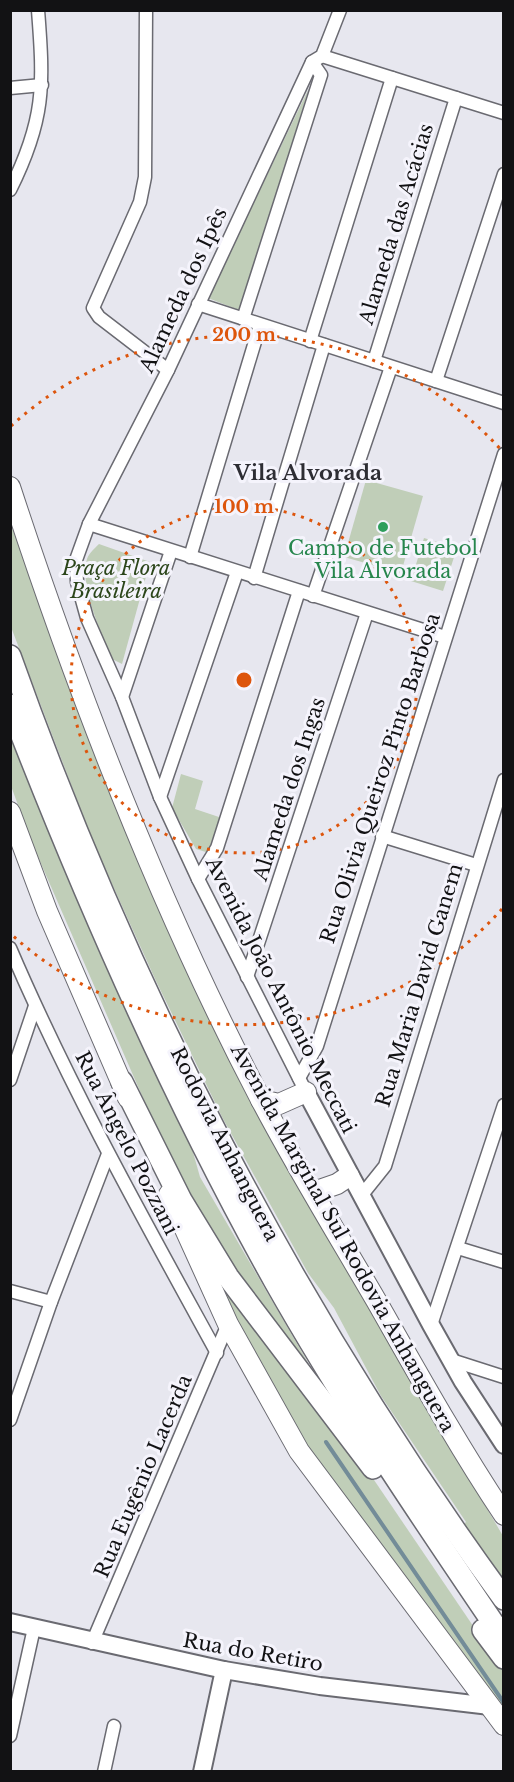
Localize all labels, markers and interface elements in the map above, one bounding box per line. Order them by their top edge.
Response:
street label: Alameda das Acácias [354,120,438,329]
street label: Alameda dos Ipês [134,204,232,377]
text: 200 m [212,324,276,346]
district label: Vila Alvorada [233,460,382,486]
text: 100 m [214,496,274,518]
marker: Campo de Futebol Vila Alvorada [376,520,390,534]
place label: Campo de Futebol Vila Alvorada [288,536,478,583]
park label: Praça Flora Brasileira [61,556,170,603]
street label: Rua Olivia Queiroz Pinto Barbosa [315,609,445,946]
centre of rings [234,670,254,690]
street label: Alameda dos Ingas [248,694,330,885]
street label: Avenida João Antônio Meccati [200,852,361,1137]
street label: Rua Maria David Ganem [371,860,468,1110]
street label: Avenida Marginal Sul Rodovia Anhanguera [225,1039,461,1437]
street label: Rodovia Anhanguera [166,1043,285,1246]
street label: Rua Ângelo Pozzani [70,1047,185,1239]
street label: Rua Eugênio Lacerda [89,1370,197,1581]
street label: Rua do Retiro [181,1628,325,1676]

